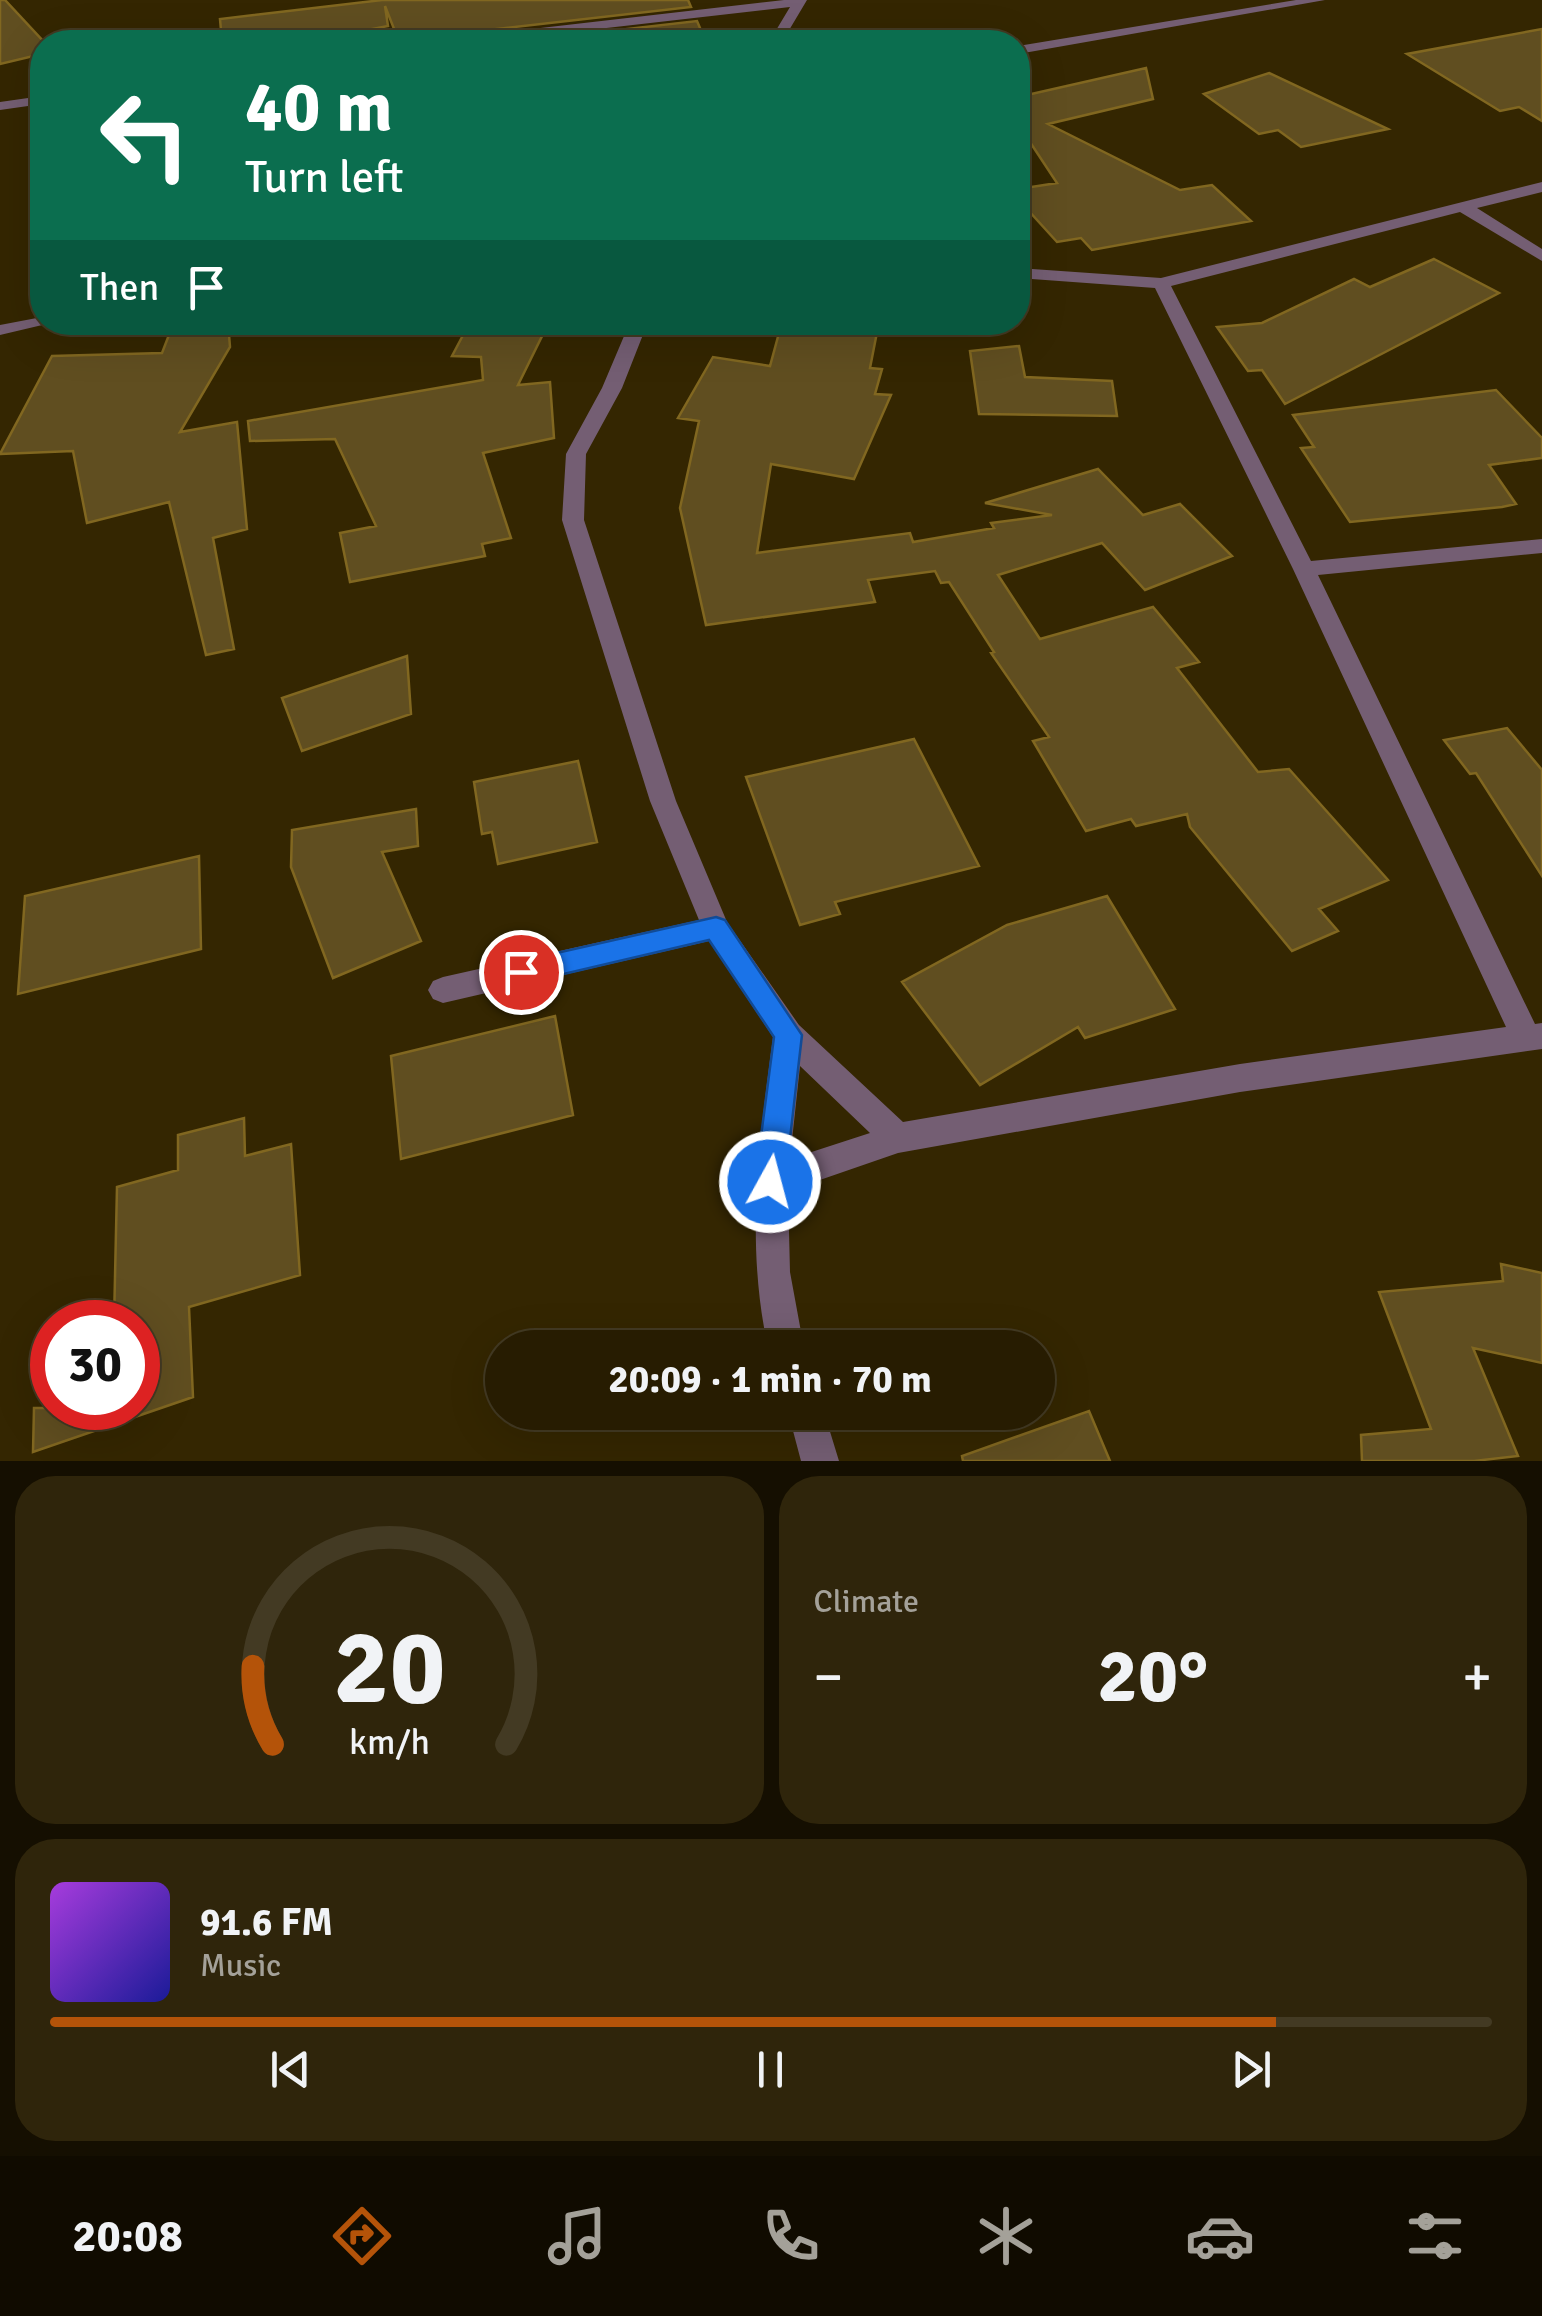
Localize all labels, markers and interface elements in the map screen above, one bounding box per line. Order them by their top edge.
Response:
text: 40 m [245,64,393,150]
icon: left [80,70,210,200]
text: Turn left [245,150,404,205]
icon: arrive [179,260,234,315]
text: Then [80,264,159,311]
pin [479,930,564,1015]
icon: arrive [494,945,549,1000]
position arrow [718,1130,822,1234]
speed limit sign: 30 [30,1300,160,1430]
text: 20:09 · 1 min · 70 m [608,1356,932,1403]
text: Climate [814,1582,919,1621]
text: 20 [333,1604,445,1732]
text: 20° [1097,1630,1208,1723]
text: − [814,1643,843,1711]
text: + [1462,1643,1492,1711]
text: km/h [349,1720,430,1764]
text: 91.6 FM [200,1899,333,1946]
text: Music [200,1946,281,1985]
icon: previous [263,2042,318,2097]
icon: pause [743,2042,798,2097]
icon: next [1224,2042,1279,2097]
icon: directions [327,2201,397,2271]
icon: music [542,2201,612,2271]
icon: phone [756,2201,826,2271]
icon: climate [971,2201,1041,2271]
icon: car [1185,2201,1255,2271]
icon: filters [1400,2201,1470,2271]
text: 20:08 [72,2209,183,2264]

